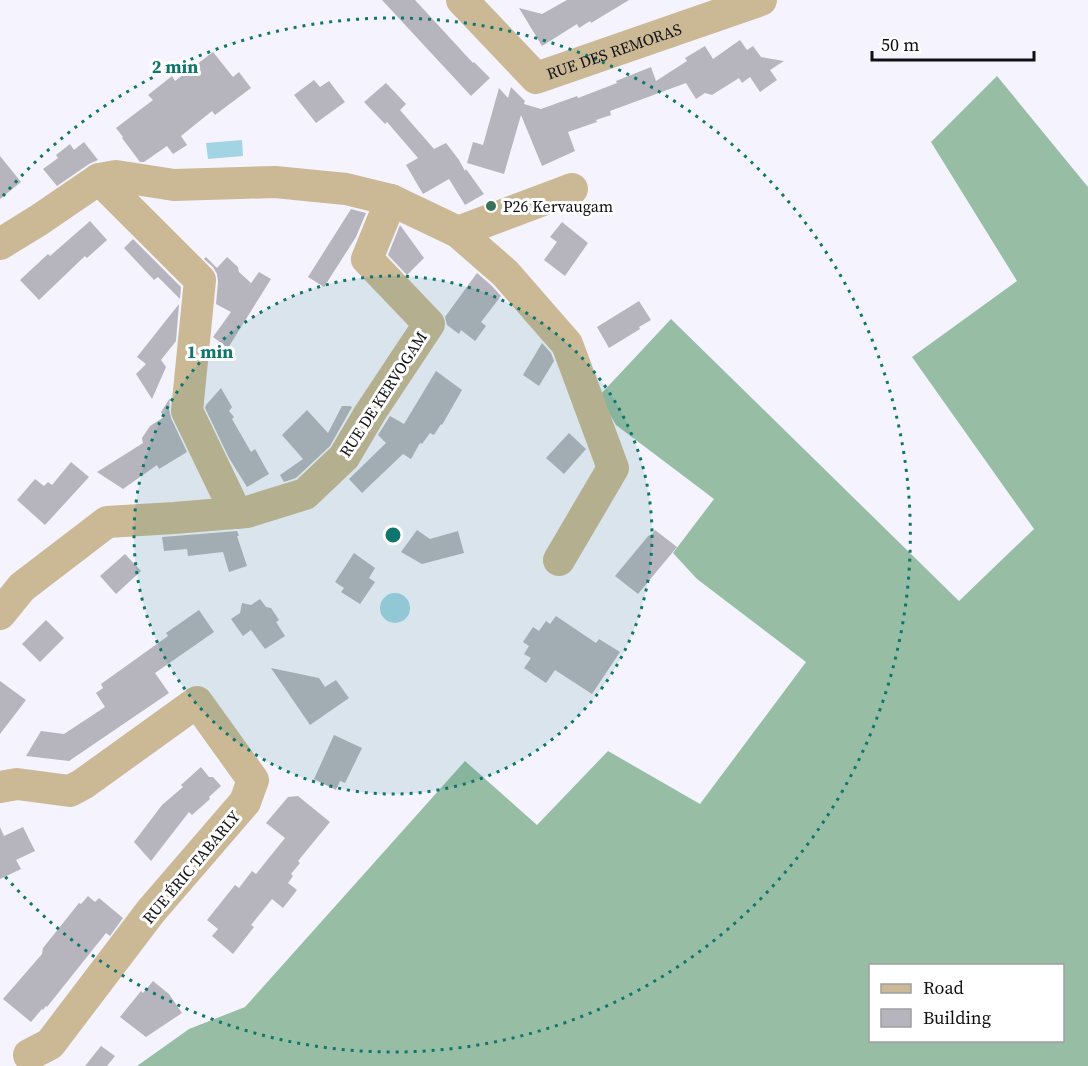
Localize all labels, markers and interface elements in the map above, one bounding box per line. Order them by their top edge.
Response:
street label: RUE DES REMORAS [543,17,684,85]
scale bar [872,24,1034,62]
text: 50 m [881,32,919,57]
text: 2 min [152,54,198,79]
place label: P26 Kervaugam [503,195,613,217]
marker: P26 Kervaugam [484,199,498,213]
street label: RUE DE KERVOGAM [334,327,432,461]
text: 1 min [187,339,233,364]
centre of rings [383,525,403,545]
street label: RUE ÉRIC TABARLY [137,806,245,928]
legend [869,964,1064,1042]
text: Road [923,975,964,1000]
text: Building [923,1005,991,1030]

